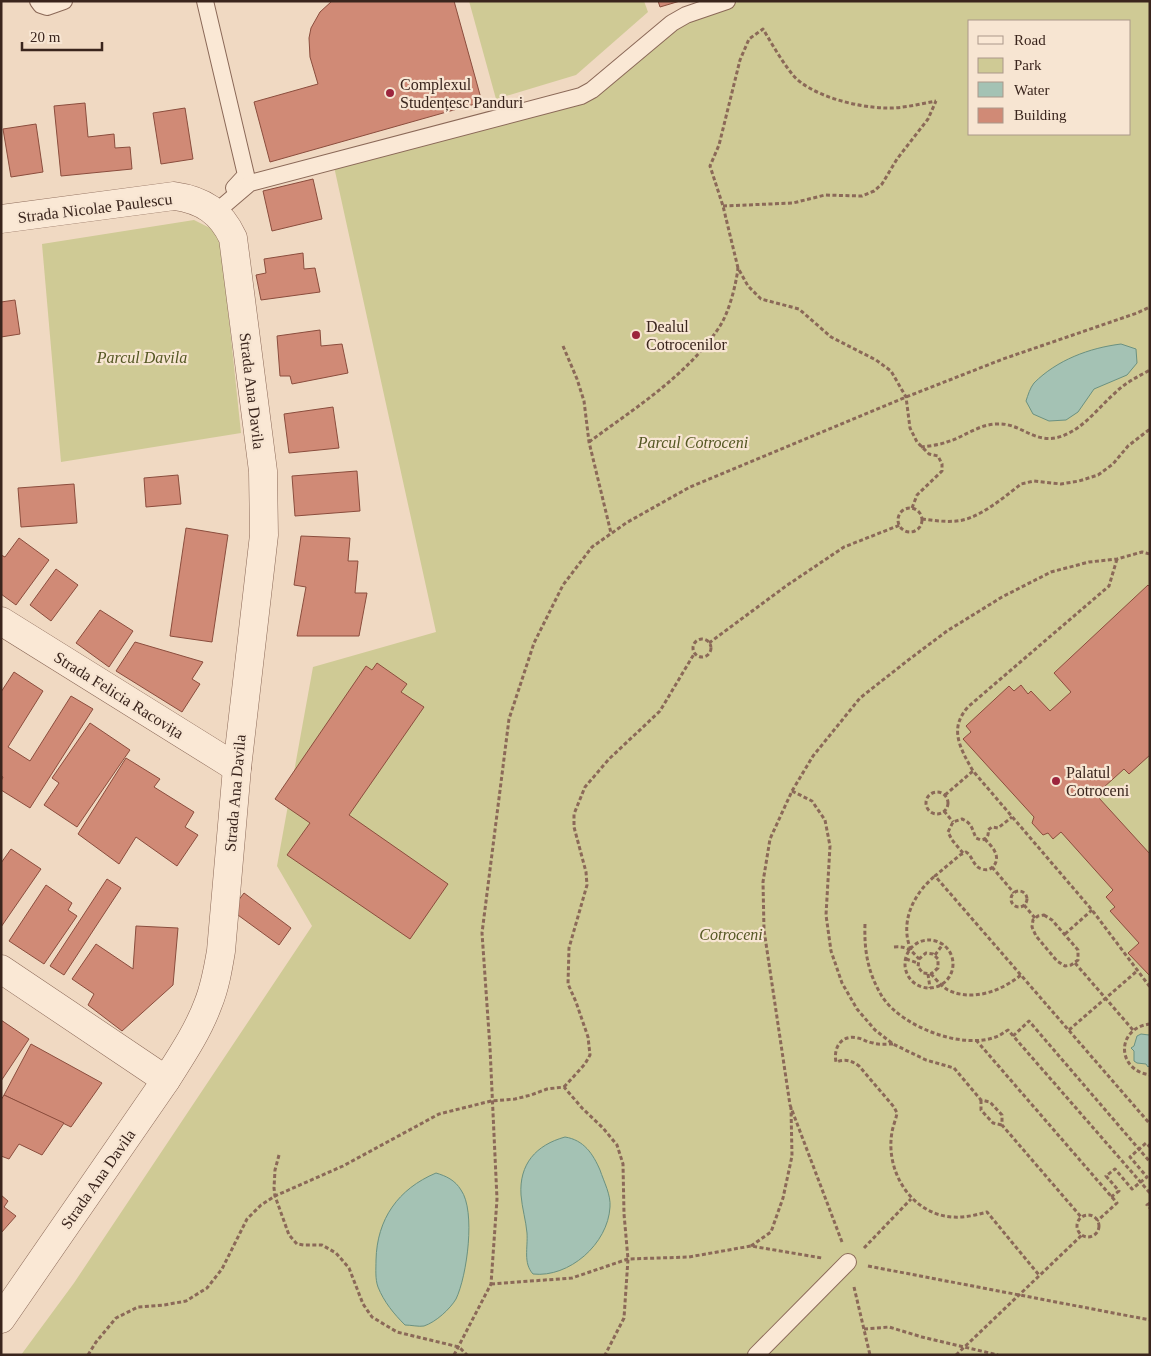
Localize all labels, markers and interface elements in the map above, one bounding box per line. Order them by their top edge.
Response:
scale bar [22,20,102,52]
legend [968,20,1131,135]
text: 20 m [30,29,61,45]
text: Road [1014,32,1046,48]
text: Park [1014,57,1042,73]
place label: Complexul Studențesc Panduri [400,76,524,112]
text: Water [1014,82,1049,98]
marker: Complexul Studențesc Panduri [384,87,396,99]
text: Building [1014,107,1067,123]
street label: Strada Nicolae Paulescu [17,190,173,226]
place label: Dealul Cotrocenilor [646,318,728,353]
marker: Dealul Cotrocenilor [630,329,642,341]
street label: Strada Ana Davila [236,332,268,450]
park label: Parcul Davila [96,349,187,366]
park label: Parcul Cotroceni [637,434,748,451]
street label: Strada Felicia Racovița [51,648,187,743]
street label: Strada Ana Davila [221,734,249,852]
place label: Palatul Cotroceni [1066,764,1130,799]
marker: Palatul Cotroceni [1050,775,1062,787]
park label: Cotroceni [699,926,763,943]
street label: Strada Ana Davila [57,1126,139,1232]

